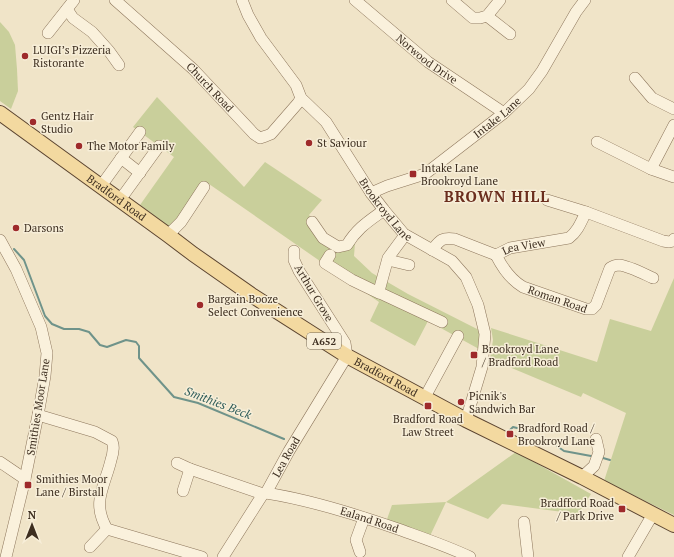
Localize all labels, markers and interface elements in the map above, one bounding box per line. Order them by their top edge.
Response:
street label: Norwood Drive [393,31,461,87]
place label: LUIGI’s Pizzeria Ristorante [33,43,111,70]
marker: LUIGI’s Pizzeria Ristorante [20,51,30,61]
street label: Church Road [183,59,237,115]
street label: Intake Lane [471,93,524,141]
place label: Gentz Hair Studio [41,109,95,136]
marker: Gentz Hair Studio [28,117,38,127]
place label: St Saviour [317,136,367,150]
marker: St Saviour [304,138,314,148]
place label: The Motor Family [87,139,175,153]
marker: The Motor Family [74,141,84,151]
place label: Intake Lane Brookroyd Lane [421,161,498,188]
marker: Intake Lane Brookroyd Lane [408,169,418,179]
street label: Bradford Road [84,171,149,224]
street label: Brookroyd Lane [356,175,415,244]
district label: BROWN HILL [444,186,550,206]
place label: Darsons [24,221,64,235]
marker: Darsons [11,223,21,233]
street label: Lea View [500,235,547,258]
street label: Arthur Grove [291,262,337,324]
street label: Roman Road [526,282,589,316]
place label: Bargain Booze Select Convenience [208,292,303,319]
marker: Bargain Booze Select Convenience [195,300,205,310]
road number: A652 [307,333,341,349]
place label: Brookroyd Lane / Bradford Road [481,342,559,369]
marker: Brookroyd Lane / Bradford Road [469,350,479,360]
street label: Bradford Road [352,354,420,400]
street label: Smithies Moor Lane [23,357,53,456]
water label: Smithies Beck [183,383,254,422]
place label: Picnik's Sandwich Bar [469,389,536,416]
marker: Picnik's Sandwich Bar [456,397,466,407]
marker: Bradford Road Law Street [423,401,433,411]
place label: Bradford Road Law Street [393,412,463,439]
place label: Bradford Road / Brookroyd Lane [518,421,596,448]
marker: Bradford Road / Brookroyd Lane [505,429,515,439]
street label: Lea Road [269,434,303,480]
place label: Smithies Moor Lane / Birstall [36,472,108,499]
marker: Smithies Moor Lane / Birstall [23,480,33,490]
place label: Bradfford Road / Park Drive [540,496,614,523]
street label: Ealand Road [339,504,401,536]
marker: Bradfford Road / Park Drive [617,504,627,514]
north arrow [12,505,52,545]
text: N [28,508,37,522]

